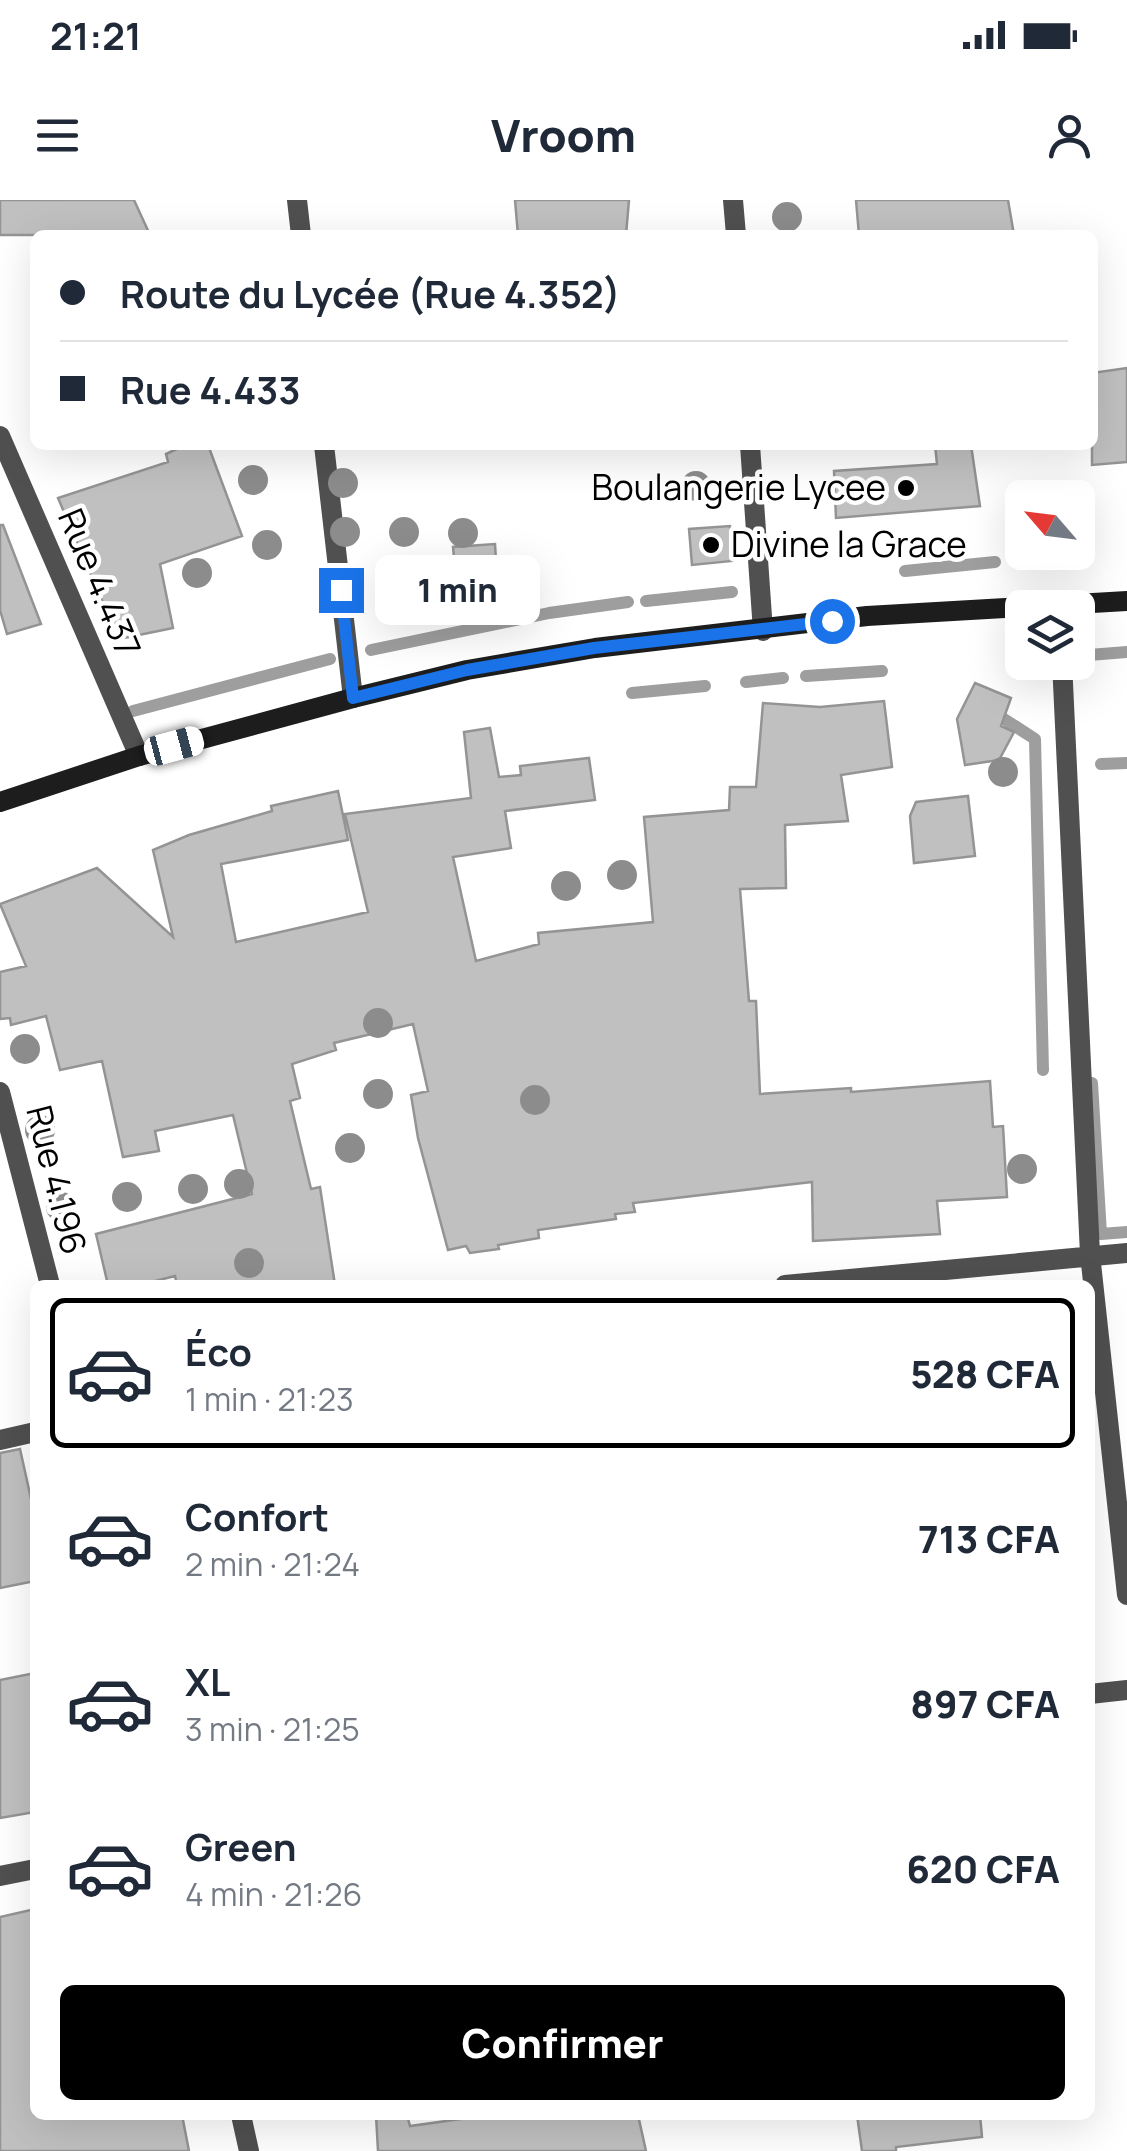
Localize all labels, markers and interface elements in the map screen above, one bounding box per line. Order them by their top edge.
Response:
text: 21:21 [50,9,142,61]
text: Vroom [491,104,636,166]
icon: menu [30,108,85,163]
icon: person [1042,108,1097,163]
text: Route du Lycée (Rue 4.352) [120,267,621,319]
text: Rue 4.433 [120,363,301,415]
place label: Boulangerie Lycee [592,463,886,511]
marker: Boulangerie Lycee [895,477,917,499]
north arrow [1005,480,1095,570]
map controls [1005,480,1095,680]
street label: Rue 4.437 [47,501,153,664]
place label: Divine la Grace [731,520,967,568]
marker: Divine la Grace [700,534,722,556]
callout: 1 min [376,555,541,625]
route end [319,568,364,613]
text: 1 min [417,568,498,612]
button: layers [1005,590,1095,680]
route start [810,599,855,644]
car [141,724,207,768]
street label: Rue 4.196 [15,1100,99,1259]
text: Éco [185,1325,252,1377]
icon: car [65,1328,155,1418]
text: 528 CFA [910,1347,1060,1399]
text: 1 min · 21:23 [185,1377,354,1421]
text: Confort [185,1490,329,1542]
icon: car [65,1493,155,1583]
text: 713 CFA [918,1512,1060,1564]
text: 2 min · 21:24 [185,1542,360,1586]
text: XL [185,1655,230,1707]
icon: car [65,1658,155,1748]
text: 897 CFA [910,1677,1060,1729]
text: 3 min · 21:25 [185,1707,360,1751]
text: Green [185,1820,297,1872]
icon: car [65,1823,155,1913]
text: 620 CFA [906,1842,1060,1894]
text: 4 min · 21:26 [185,1872,362,1916]
button: Confirmer [60,1985,1065,2100]

